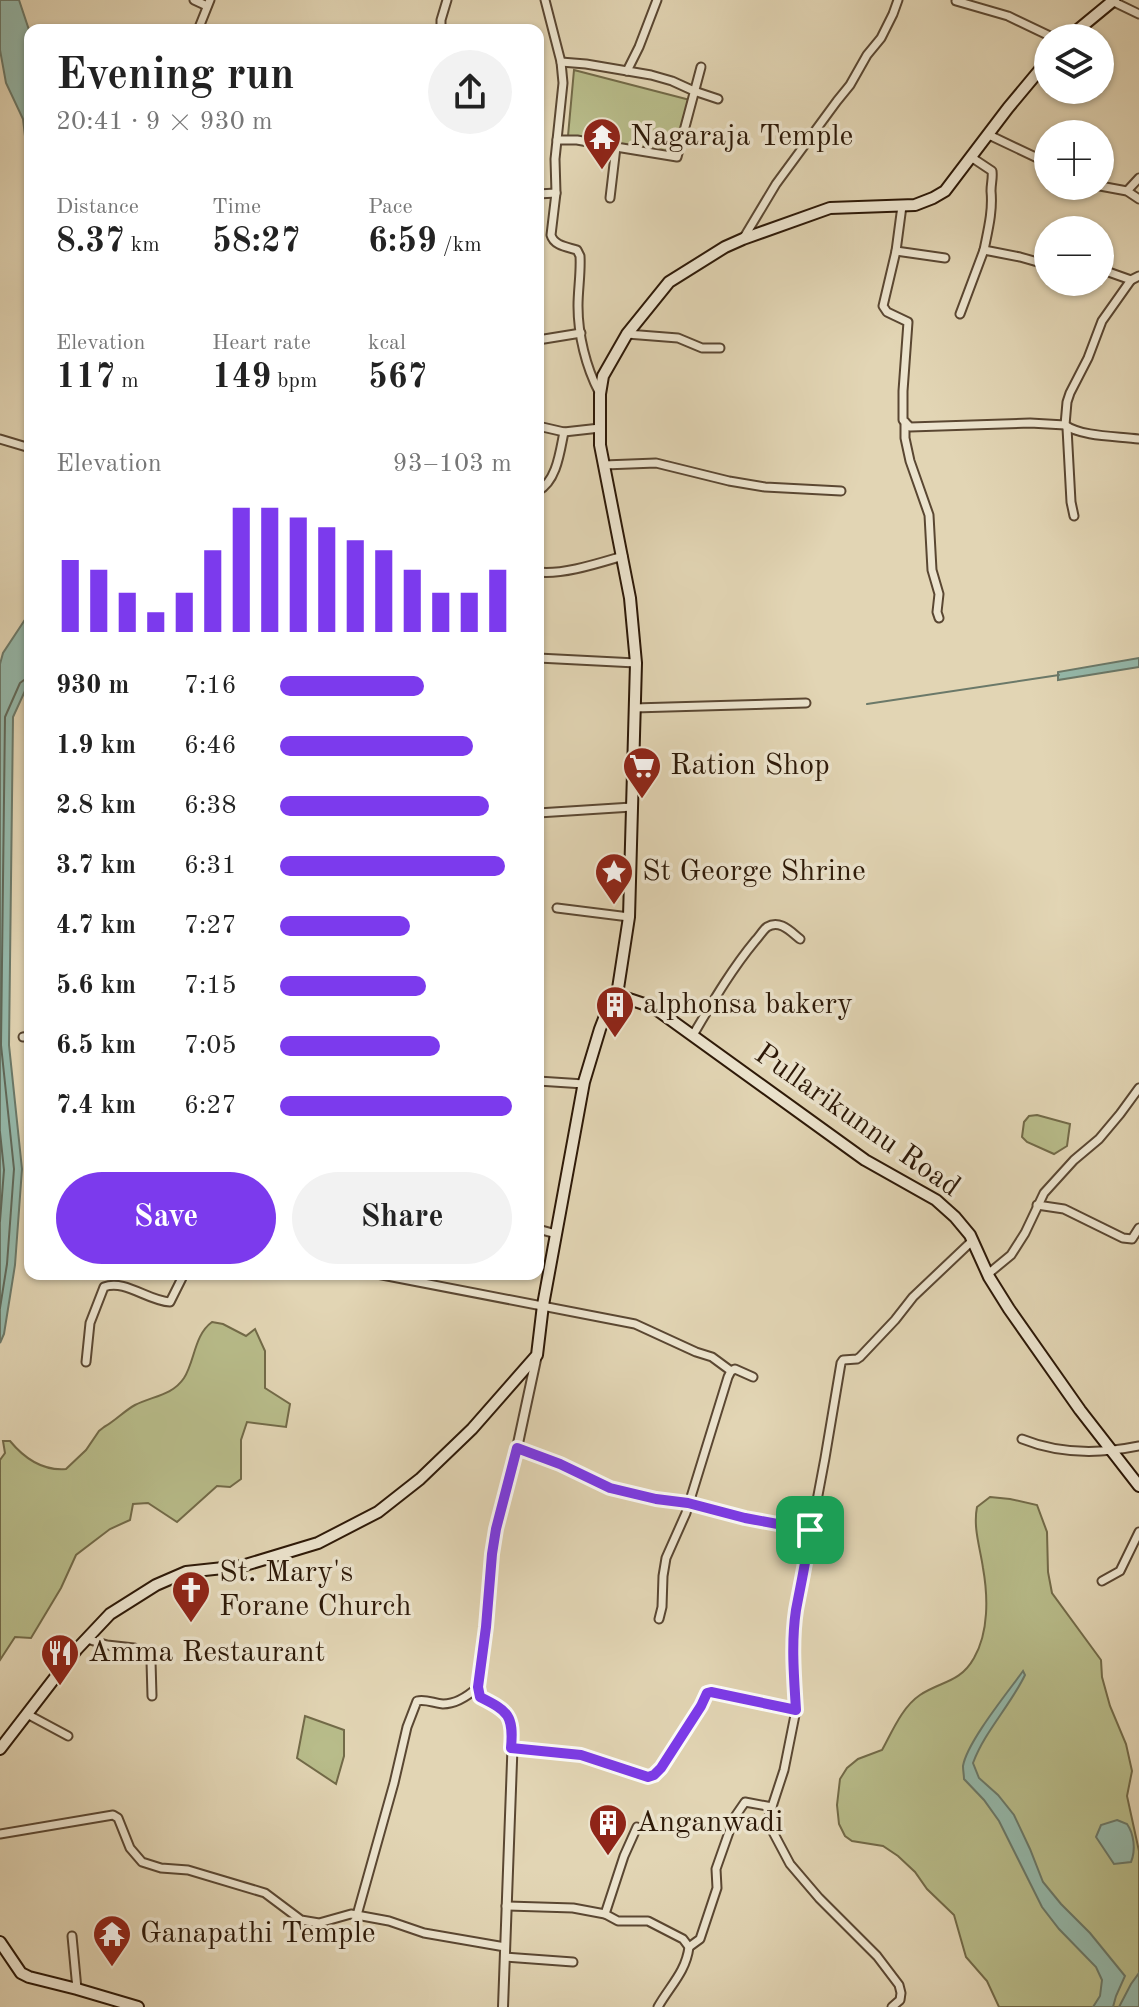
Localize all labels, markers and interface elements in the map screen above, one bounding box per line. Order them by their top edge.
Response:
map controls [1034,24,1114,296]
button: layers [1034,24,1114,104]
button: share [428,50,512,134]
text: Evening run [56,54,294,98]
text: 20:41 · 9 × 930 m [56,109,273,135]
temple icon: Nagaraja Temple [581,116,623,171]
button: + [1034,120,1114,200]
place label: Nagaraja Temple [630,122,853,152]
text: Distance [56,196,139,218]
text: Time [212,196,261,218]
text: Pace [368,196,413,218]
button: − [1034,216,1114,296]
text: 8.37 [56,225,125,259]
text: 58:27 [212,225,300,259]
text: 6:59 [368,225,437,259]
text: km [125,234,160,256]
text: /km [437,234,482,256]
text: Elevation [56,332,146,354]
text: Heart rate [212,332,311,354]
text: kcal [368,332,406,354]
text: 117 [56,361,115,395]
text: 149 [212,361,271,395]
text: 567 [368,361,427,395]
text: m [115,370,139,392]
text: bpm [271,370,317,392]
text: Elevation [56,451,162,477]
text: 93–103 m [393,451,512,477]
text: 930 m [56,673,129,699]
text: 7:16 [184,673,237,699]
text: 1.9 km [56,733,136,759]
text: 6:46 [184,733,237,759]
supermarket icon: Ration Shop [621,745,663,800]
place label: Ration Shop [670,751,830,781]
text: 2.8 km [56,793,136,819]
text: 6:38 [184,793,237,819]
place icon: St George Shrine [593,851,635,906]
text: 3.7 km [56,853,136,879]
text: 6:31 [184,853,237,879]
place label: St George Shrine [642,857,866,887]
text: 4.7 km [56,913,136,939]
text: 7:27 [184,913,237,939]
text: 5.6 km [56,973,136,999]
text: 7:15 [184,973,237,999]
building icon: alphonsa bakery [594,984,636,1039]
place label: alphonsa bakery [643,990,853,1020]
text: 6.5 km [56,1033,136,1059]
text: 7:05 [184,1033,237,1059]
street label: Pullarikunnu Road [749,1039,965,1203]
text: 7.4 km [56,1093,136,1119]
text: 6:27 [184,1093,237,1119]
button: Save [56,1172,276,1264]
button: Share [292,1172,512,1264]
pin [776,1496,844,1564]
icon: arrive [788,1508,832,1552]
place label: St. Mary's Forane Church [219,1558,412,1622]
church icon: St. Mary's Forane Church [170,1569,212,1624]
restaurant icon: Amma Restaurant [39,1632,81,1687]
place label: Amma Restaurant [88,1638,325,1668]
building icon: Anganwadi [587,1802,629,1857]
place label: Anganwadi [636,1808,783,1838]
temple icon: Ganapathi Temple [91,1913,133,1968]
place label: Ganapathi Temple [140,1919,376,1949]

